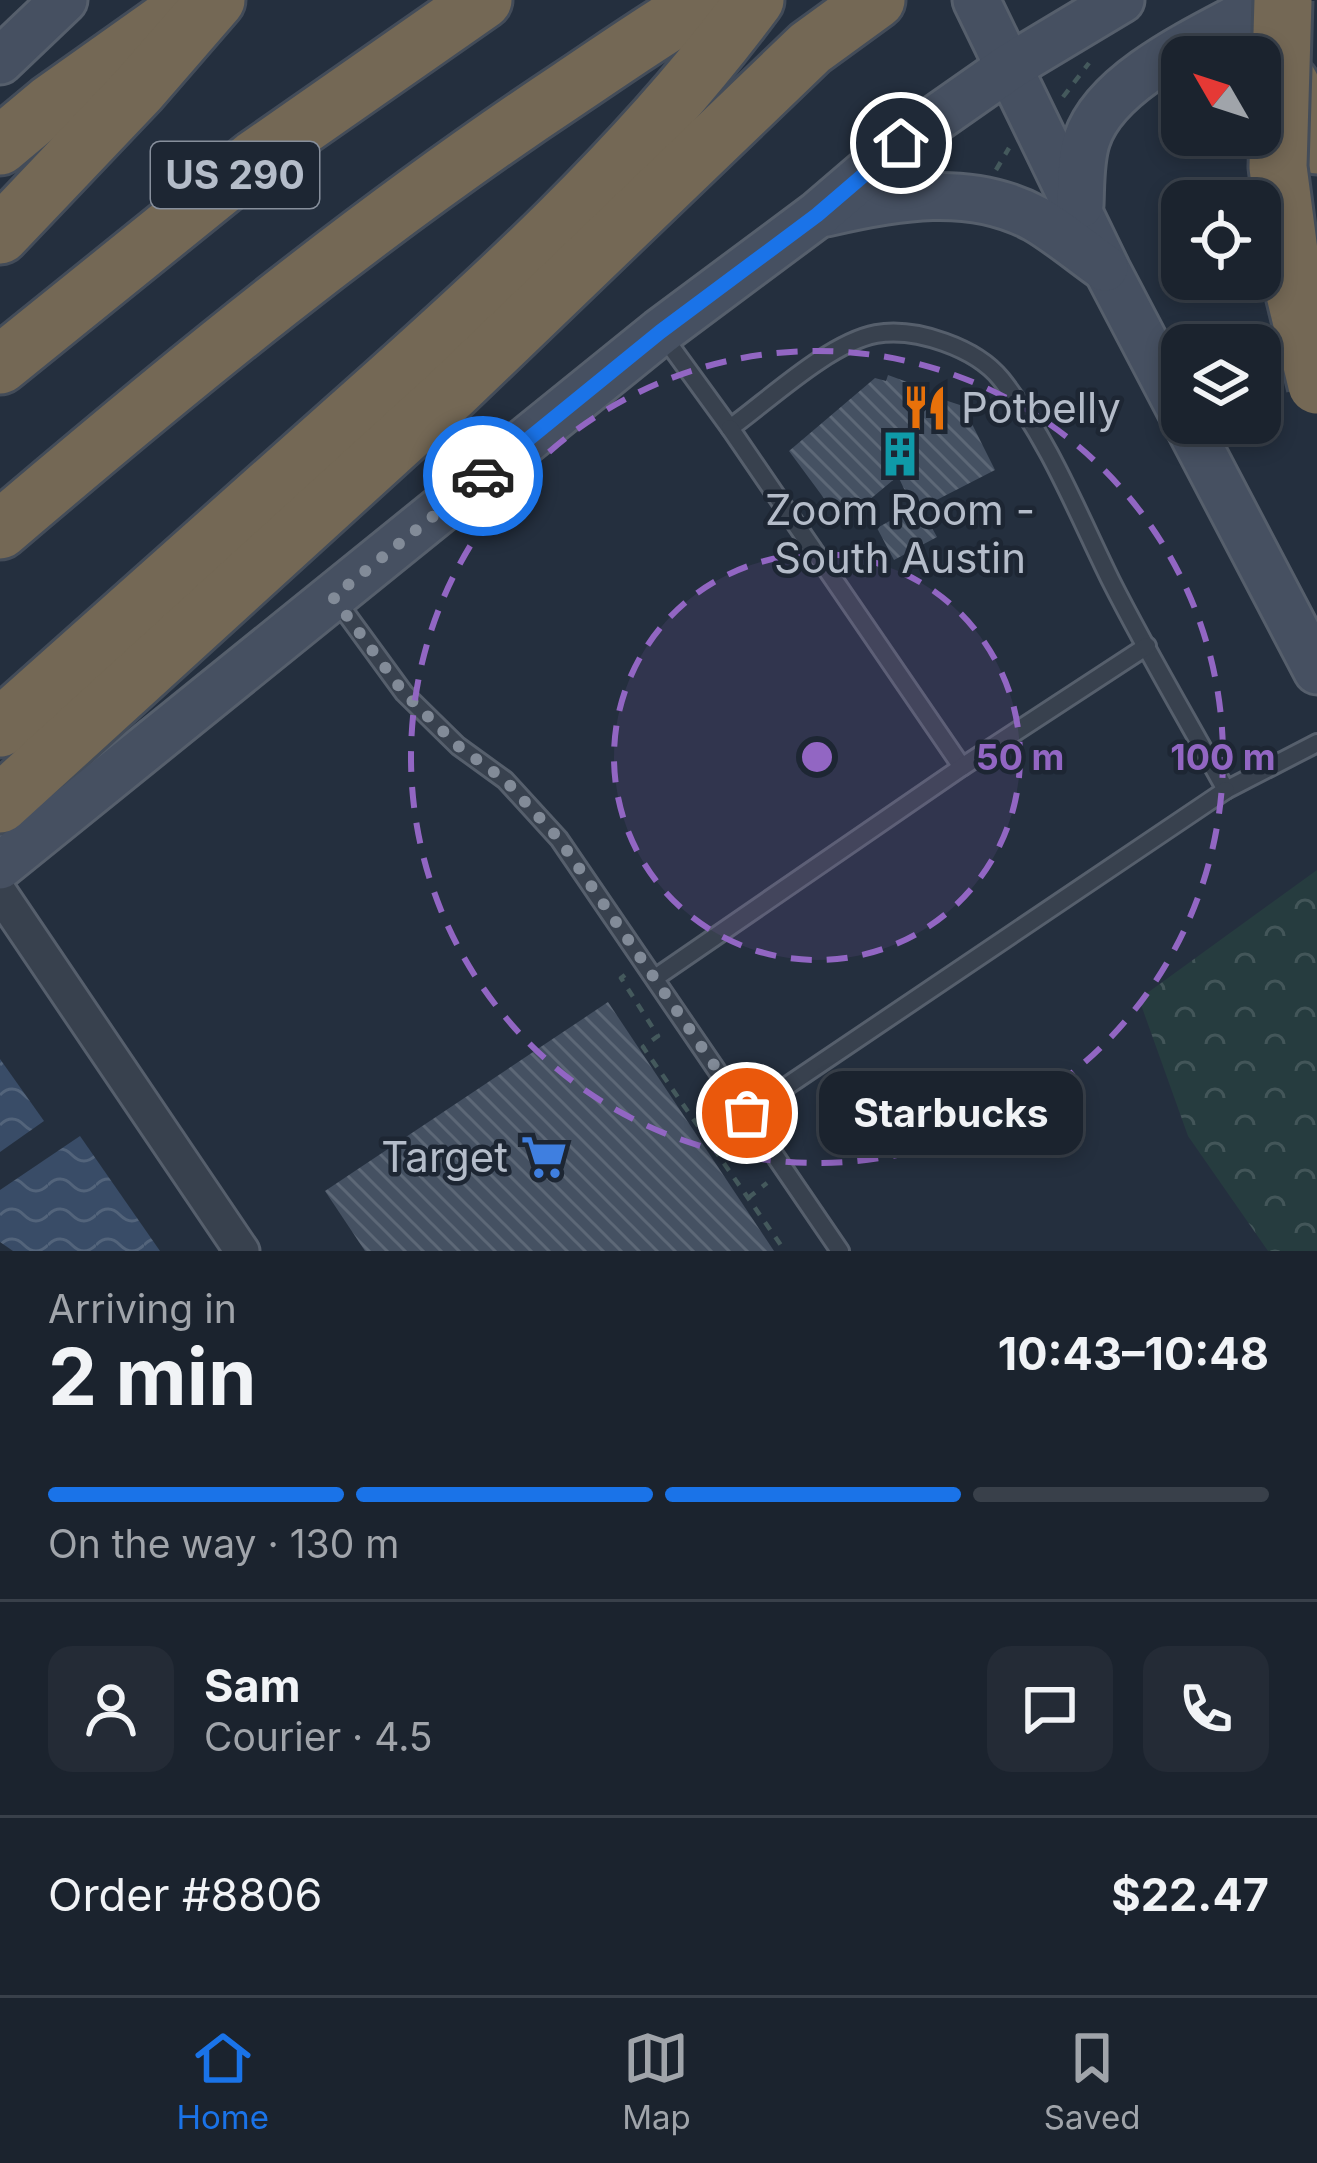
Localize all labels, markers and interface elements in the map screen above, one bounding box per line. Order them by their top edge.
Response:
north arrow [1161,36,1281,156]
map controls [1161,36,1281,444]
pin [850,92,952,194]
icon: home [868,110,934,176]
road number: US 290 [151,142,319,208]
button: locate [1161,180,1281,300]
button: layers [1161,324,1281,444]
place label: Potbelly [961,382,1121,433]
restaurant icon: Potbelly [900,383,950,433]
courier [423,416,543,536]
building icon: Zoom Room - South Austin [875,429,925,479]
icon: car [450,443,516,509]
place label: Zoom Room - South Austin [765,484,1035,583]
text: 50 m [976,735,1064,779]
text: 100 m [1170,735,1276,779]
centre of rings [796,736,838,778]
pin [696,1062,798,1164]
callout: Starbucks [819,1071,1083,1155]
icon: bag [714,1080,780,1146]
text: Starbucks [853,1089,1049,1136]
place label: Target [381,1131,508,1182]
supermarket icon: Target [519,1132,569,1182]
text: Arriving in [48,1285,237,1332]
text: 10:43–10:48 [998,1326,1269,1381]
text: 2 min [48,1329,256,1424]
text: On the way · 130 m [48,1520,399,1567]
button: person [48,1646,174,1772]
button: chat [987,1646,1113,1772]
button: phone [1143,1646,1269,1772]
text: Sam [204,1658,301,1713]
text: Courier · 4.5 [204,1713,433,1760]
text: Order #8806 [48,1867,322,1922]
text: $22.47 [1111,1867,1269,1922]
tab: Home [177,2025,269,2137]
tab: Map [622,2025,691,2137]
tab: Saved [1044,2025,1140,2137]

